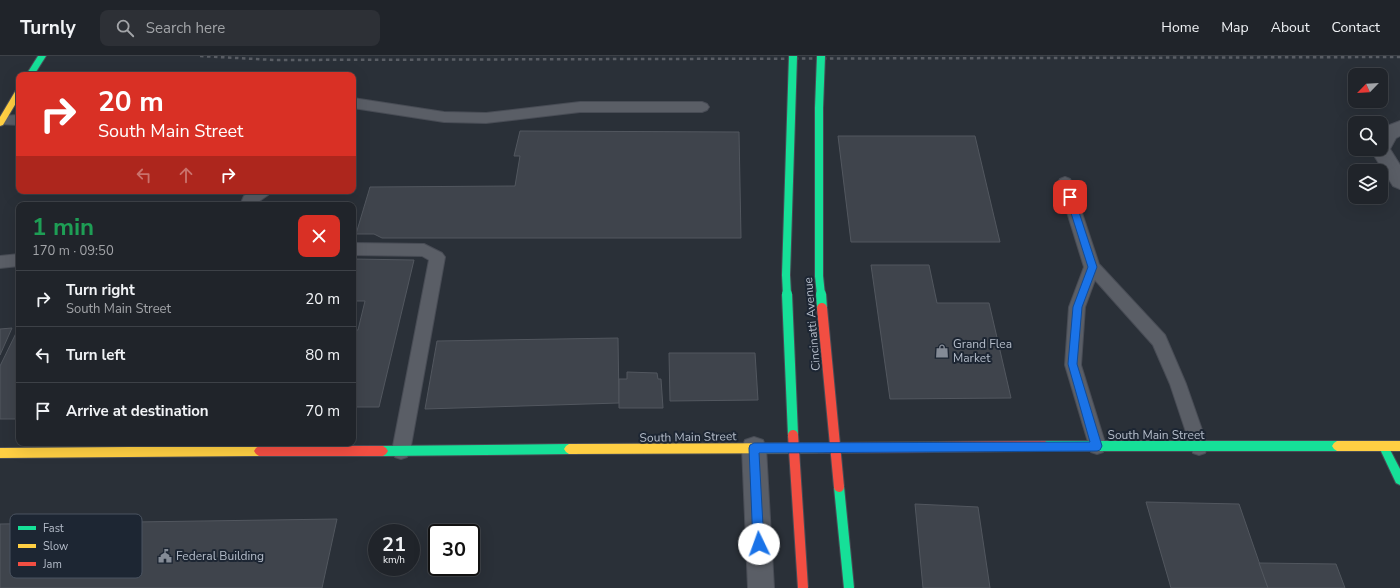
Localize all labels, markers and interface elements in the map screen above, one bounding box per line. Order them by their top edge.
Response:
search box [100,10,380,46]
text: Turnly [20,15,76,41]
icon: search [114,17,136,39]
text: Search here [146,18,225,38]
text: Home [1161,18,1199,37]
text: Map [1221,18,1249,37]
text: About [1271,18,1310,37]
text: Contact [1332,18,1380,37]
north arrow [1348,68,1388,108]
map controls [1348,68,1388,204]
text: 20 m [98,83,164,121]
icon: right [32,88,84,140]
button: search [1348,116,1388,156]
text: South Main Street [98,119,243,143]
icon: left [133,164,155,186]
icon: ahead [175,164,197,186]
icon: right [217,164,239,186]
button: layers [1348,164,1388,204]
pin [1053,180,1087,214]
icon: arrive [1059,186,1081,208]
text: 1 min [32,211,94,243]
button: close [298,215,340,257]
text: 170 m · 09:50 [32,242,114,260]
street label: Cincinatti Avenue [800,276,824,372]
text: Turn right [66,280,135,300]
icon: right [32,288,54,310]
text: 20 m [305,289,340,309]
text: South Main Street [66,300,171,318]
place label: Grand Flea Market [953,336,1012,366]
shop icon: Grand Flea Market [934,343,950,359]
icon: left [32,344,54,366]
text: Turn left [66,345,125,365]
text: 80 m [305,345,340,365]
icon: arrive [32,400,54,422]
text: Arrive at destination [66,401,209,421]
text: 70 m [305,401,340,421]
street label: South Main Street [1108,427,1205,443]
street label: South Main Street [639,428,737,446]
legend [10,514,142,578]
text: Fast [43,521,64,536]
position arrow [738,523,780,565]
speed limit sign: 30 [428,524,480,576]
text: 21 [382,531,406,558]
text: Slow [43,539,68,554]
public building icon: Federal Building [157,548,173,564]
place label: Federal Building [176,548,264,564]
text: km/h [383,553,405,567]
text: Jam [42,557,62,572]

